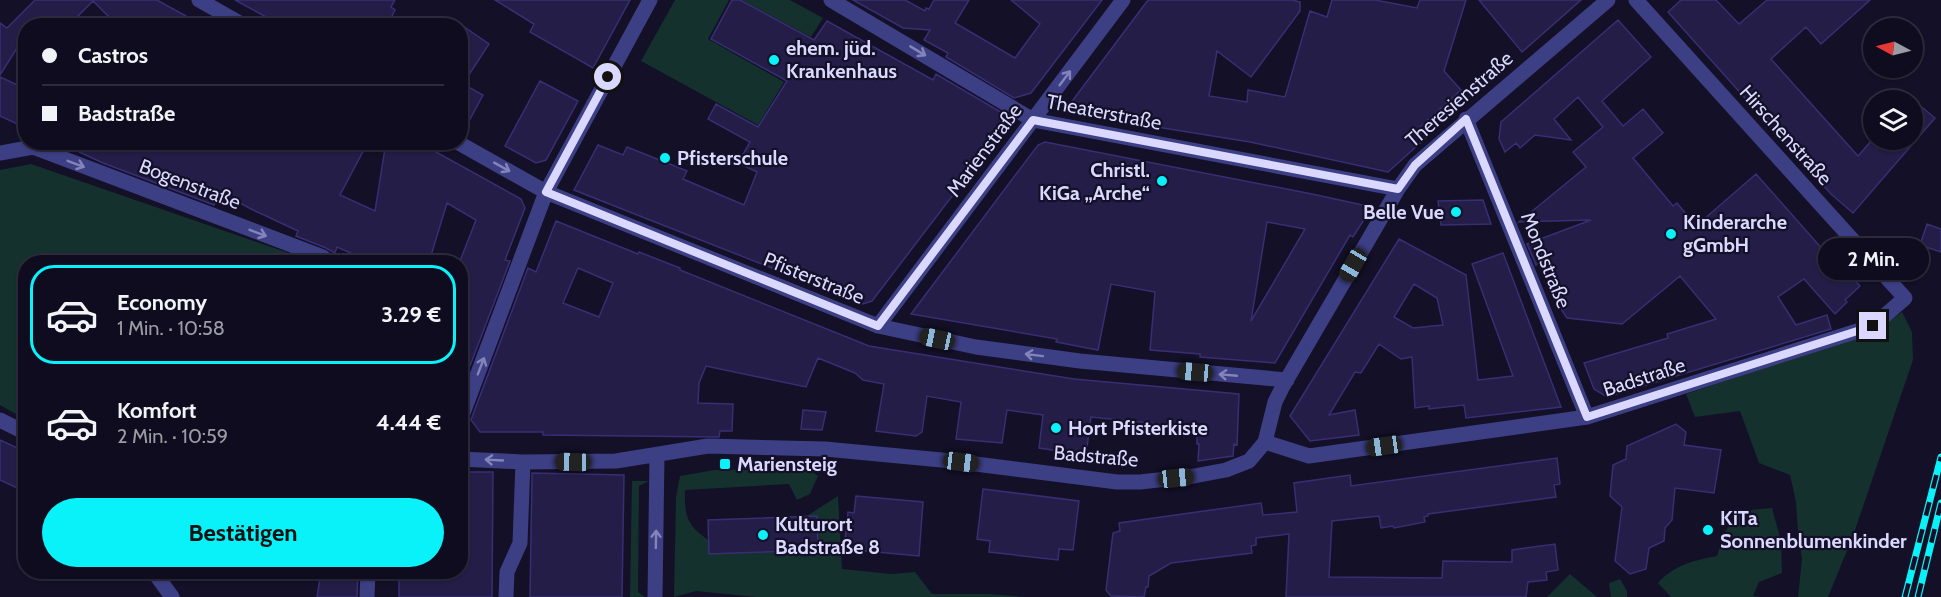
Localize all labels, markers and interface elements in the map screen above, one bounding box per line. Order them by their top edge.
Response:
north arrow [1863,18,1923,78]
map controls [1863,18,1923,150]
place label: ehem. jüd. Krankenhaus [786,36,897,83]
text: Castros [78,42,148,69]
one-way arrow [909,46,926,58]
street label: Theresienstraße [1400,46,1518,152]
marker: ehem. jüd. Krankenhaus [767,53,781,67]
route start [594,63,621,90]
one-way arrow [1058,70,1071,86]
street label: Hirschenstraße [1735,80,1837,190]
street label: Theaterstraße [1044,89,1164,135]
button: layers [1863,90,1923,150]
street label: Marienstraße [941,99,1027,201]
text: Badstraße [78,100,175,127]
place label: Pfisterschule [677,146,788,170]
marker: Pfisterschule [658,151,672,165]
street label: Bogenstraße [136,154,244,214]
place label: Christl. KiGa „Arche“ [1039,158,1150,205]
one-way arrow [66,159,85,170]
one-way arrow [492,162,510,173]
marker: Christl. KiGa „Arche“ [1155,174,1169,188]
place label: Belle Vue [1363,200,1444,224]
marker: Belle Vue [1449,205,1463,219]
street label: Mondstraße [1516,208,1576,312]
place label: Kinderarche gGmbH [1683,210,1787,257]
marker: Kinderarche gGmbH [1664,227,1678,241]
one-way arrow [249,228,267,239]
callout: 2 Min. [1818,239,1928,281]
car [1336,245,1370,285]
street label: Pfisterstraße [760,247,868,309]
text: 2 Min. [1848,247,1899,271]
icon: car [45,288,99,342]
text: Economy [117,289,207,316]
text: 3.29 € [381,301,441,328]
route end [1859,312,1886,339]
text: 1 Min. · 10:58 [117,316,225,340]
car [918,326,956,352]
one-way arrow [1025,349,1045,360]
street label: Badstraße [1600,352,1688,402]
one-way arrow [476,357,487,376]
car [1176,361,1214,383]
one-way arrow [1219,369,1239,380]
icon: car [45,396,99,450]
text: Komfort [117,397,196,424]
text: 4.44 € [376,409,441,436]
place label: Hort Pfisterkiste [1068,416,1208,440]
marker: Hort Pfisterkiste [1049,421,1063,435]
text: 2 Min. · 10:59 [117,424,228,448]
car [1365,435,1403,457]
street label: Badstraße [1053,440,1139,472]
car [942,451,980,473]
place label: Mariensteig [737,452,837,476]
car [555,453,591,471]
one-way arrow [485,455,505,466]
marker: Mariensteig [718,457,732,471]
car [1157,467,1195,489]
button: Bestätigen [42,498,444,567]
place label: KiTa Sonnenblumenkinder [1720,506,1907,553]
place label: Kulturort Badstraße 8 [775,512,880,559]
marker: KiTa Sonnenblumenkinder [1701,523,1715,537]
marker: Kulturort Badstraße 8 [756,528,770,542]
one-way arrow [650,529,662,549]

